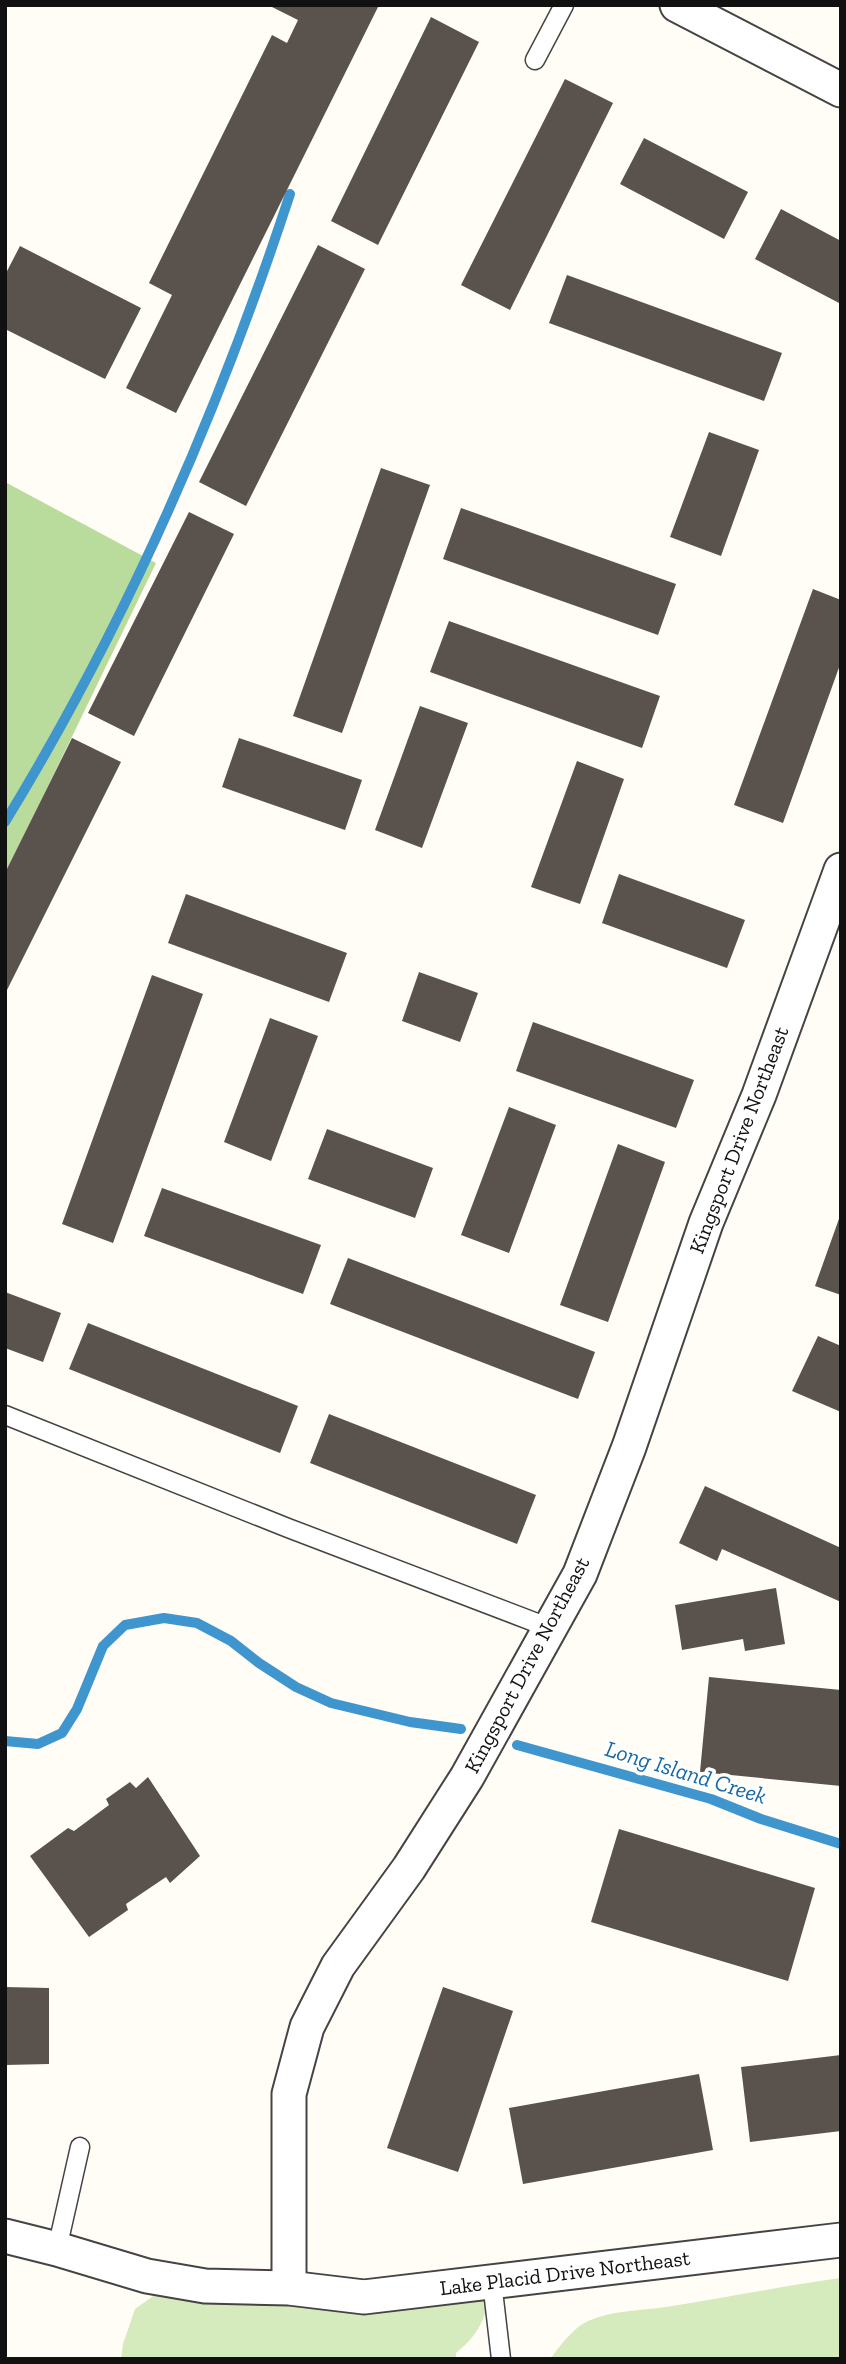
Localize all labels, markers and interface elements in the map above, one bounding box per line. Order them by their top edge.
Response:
street label: Kingsport Drive Northeast [684,1023,793,1257]
street label: Kingsport Drive Northeast [459,1552,594,1777]
water label: Long Island Creek [602,1734,770,1810]
street label: Lake Placid Drive Northeast [438,2245,692,2300]

